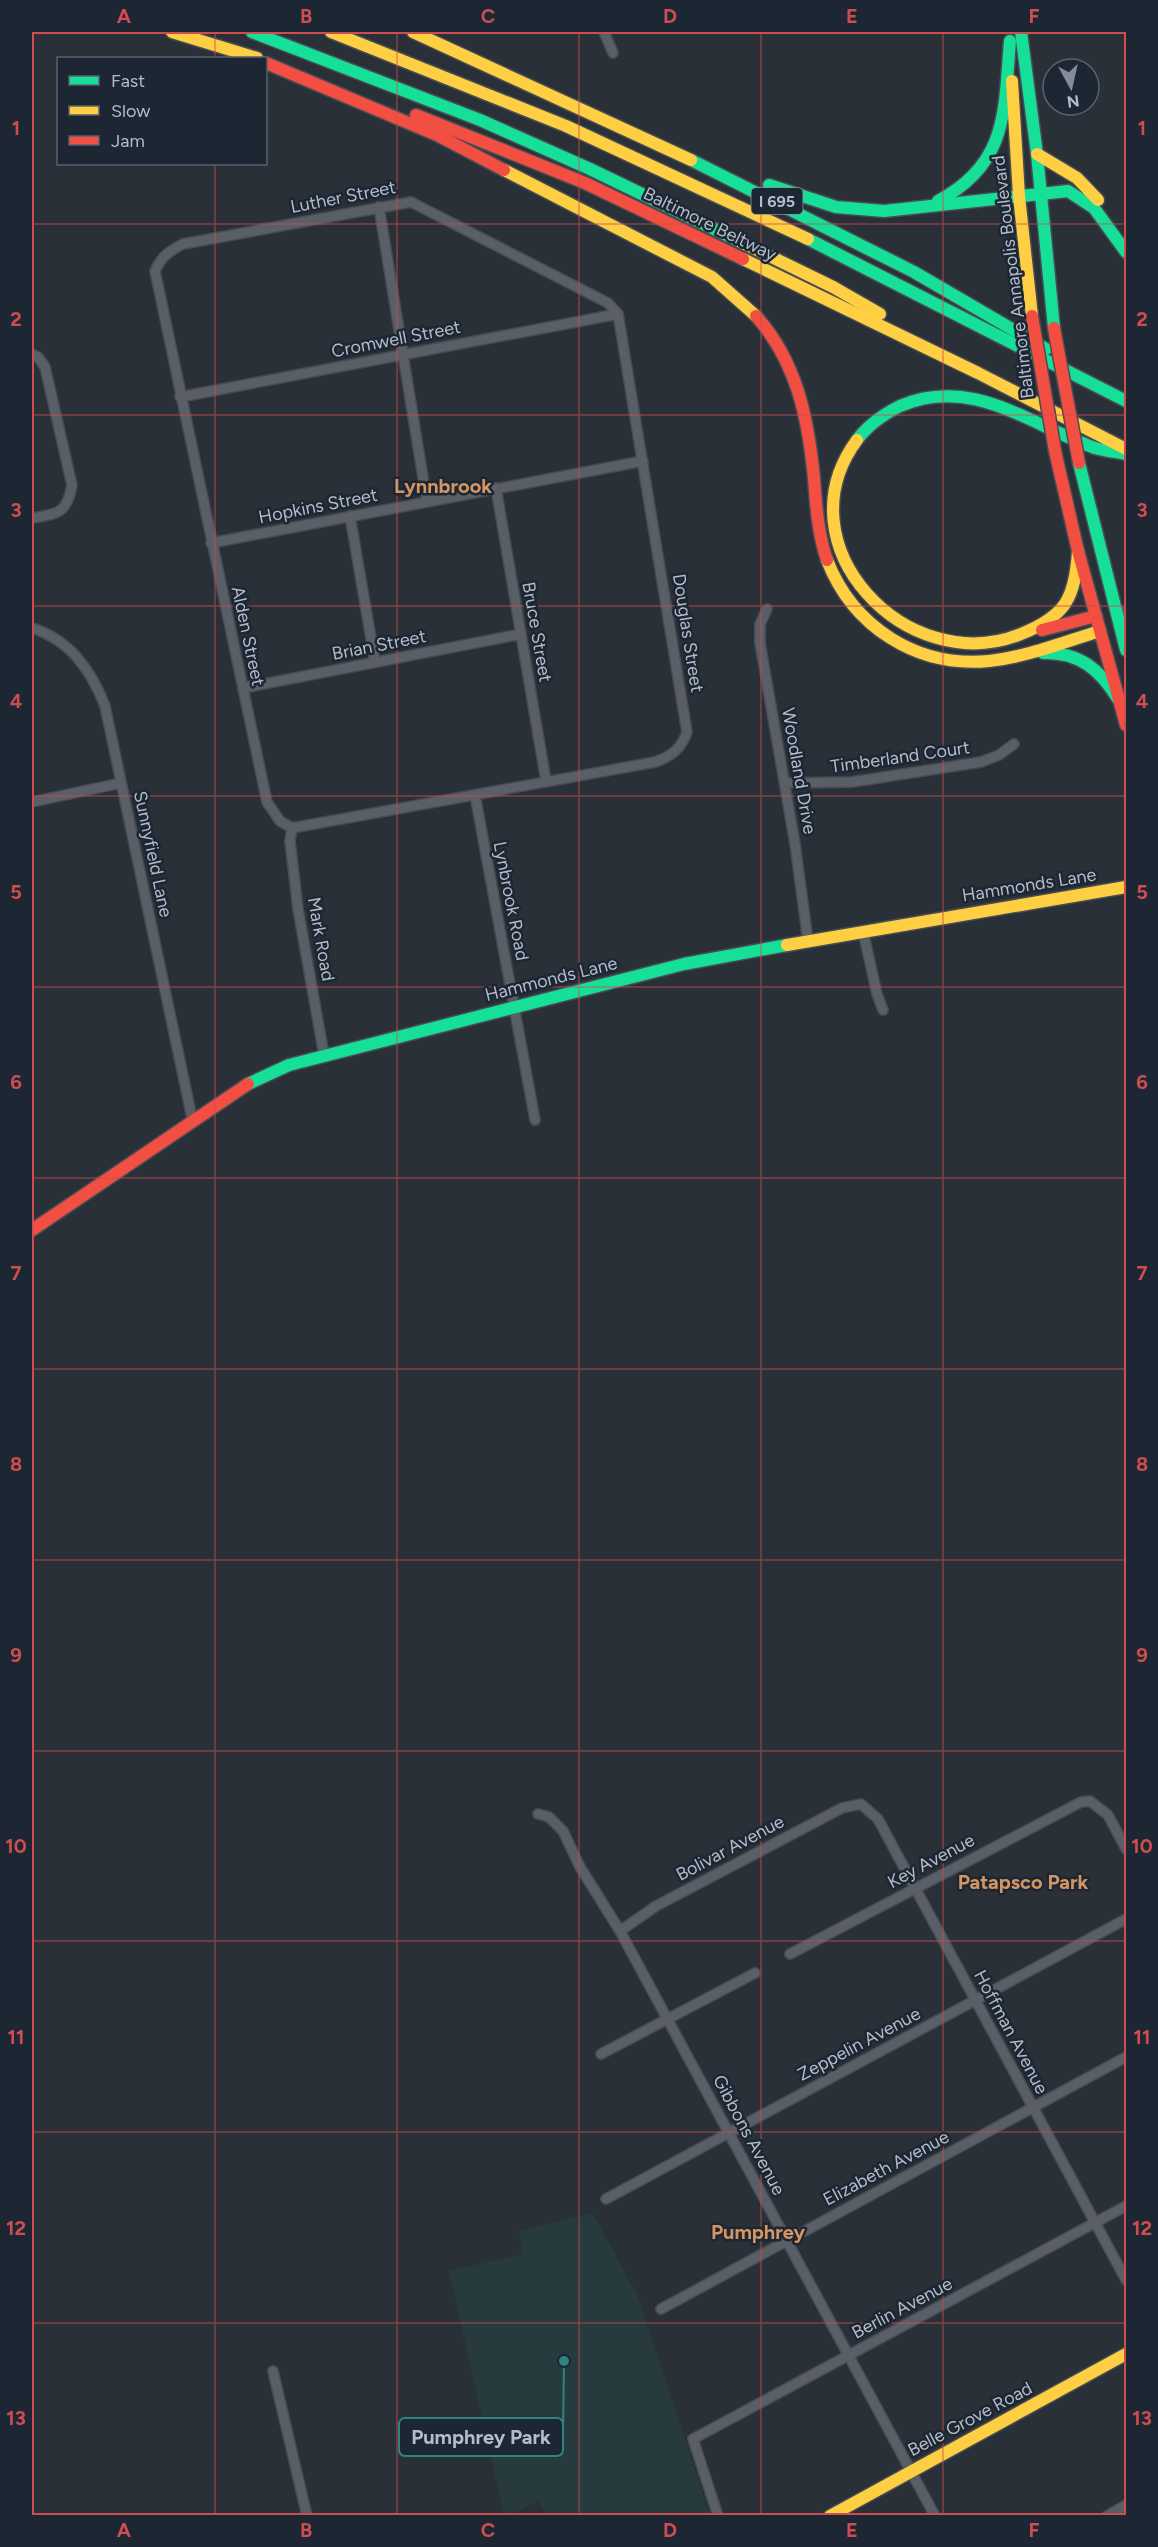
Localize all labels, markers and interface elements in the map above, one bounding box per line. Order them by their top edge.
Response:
text: A [117,4,132,28]
text: B [300,4,312,28]
text: C [481,4,495,28]
text: D [663,4,677,28]
text: E [846,4,858,28]
text: F [1028,4,1040,28]
legend [57,57,267,165]
north arrow [1041,57,1101,117]
text: Fast [111,70,145,92]
text: N [1066,91,1080,112]
text: Slow [111,100,150,122]
text: 1 [12,116,20,140]
text: 1 [1138,116,1146,140]
text: Jam [111,130,145,152]
street label: Baltimore Annapolis Boulevard [987,154,1039,400]
street label: Luther Street [288,176,398,218]
street label: Baltimore Beltway [640,182,781,266]
road number: I 695 [752,188,802,214]
text: 2 [10,307,22,331]
text: 2 [1136,307,1148,331]
street label: Cromwell Street [330,316,463,362]
district label: Lynnbrook [394,474,492,498]
street label: Hopkins Street [257,484,380,528]
text: 3 [10,498,22,522]
text: 3 [1136,498,1148,522]
street label: Douglas Street [668,572,708,694]
street label: Bruce Street [517,580,557,684]
street label: Alden Street [227,584,269,688]
street label: Brian Street [330,625,428,665]
text: 4 [10,689,23,713]
text: 4 [1136,689,1149,713]
street label: Woodland Drive [777,706,821,836]
street label: Timberland Court [829,736,971,778]
street label: Sunnyfield Lane [129,789,177,919]
street label: Lynbrook Road [489,840,533,962]
street label: Hammonds Lane [960,864,1098,906]
text: 5 [10,880,22,904]
text: 5 [1136,880,1148,904]
street label: Mark Road [303,895,339,983]
street label: Hammonds Lane [483,952,620,1006]
text: 6 [10,1070,22,1094]
text: 6 [1136,1070,1148,1094]
text: 7 [10,1261,22,1285]
text: 7 [1136,1261,1148,1285]
text: 8 [10,1452,22,1476]
text: 8 [1136,1452,1148,1476]
text: 9 [10,1643,22,1667]
text: 9 [1136,1643,1148,1667]
street label: Bolivar Avenue [672,1810,788,1886]
street label: Key Avenue [884,1829,978,1893]
text: 10 [5,1834,27,1858]
text: 10 [1131,1834,1153,1858]
district label: Patapsco Park [958,1870,1089,1894]
street label: Hoffman Avenue [969,1966,1053,2098]
street label: Zeppelin Avenue [794,2002,924,2086]
text: 11 [8,2025,24,2049]
text: 11 [1134,2025,1150,2049]
street label: Gibbons Avenue [708,2071,790,2199]
street label: Elizabeth Avenue [819,2125,953,2210]
text: 12 [6,2216,26,2240]
text: 12 [1132,2216,1152,2240]
district label: Pumphrey [711,2220,805,2244]
street label: Berlin Avenue [848,2272,956,2344]
street label: Belle Grove Road [904,2377,1036,2461]
text: 13 [6,2406,26,2430]
text: 13 [1132,2406,1152,2430]
callout: Pumphrey Park [399,2418,563,2456]
text: Pumphrey Park [411,2425,551,2449]
text: A [117,2518,132,2542]
text: B [300,2518,312,2542]
text: C [481,2518,495,2542]
text: D [663,2518,677,2542]
text: E [846,2518,858,2542]
text: F [1028,2518,1040,2542]

